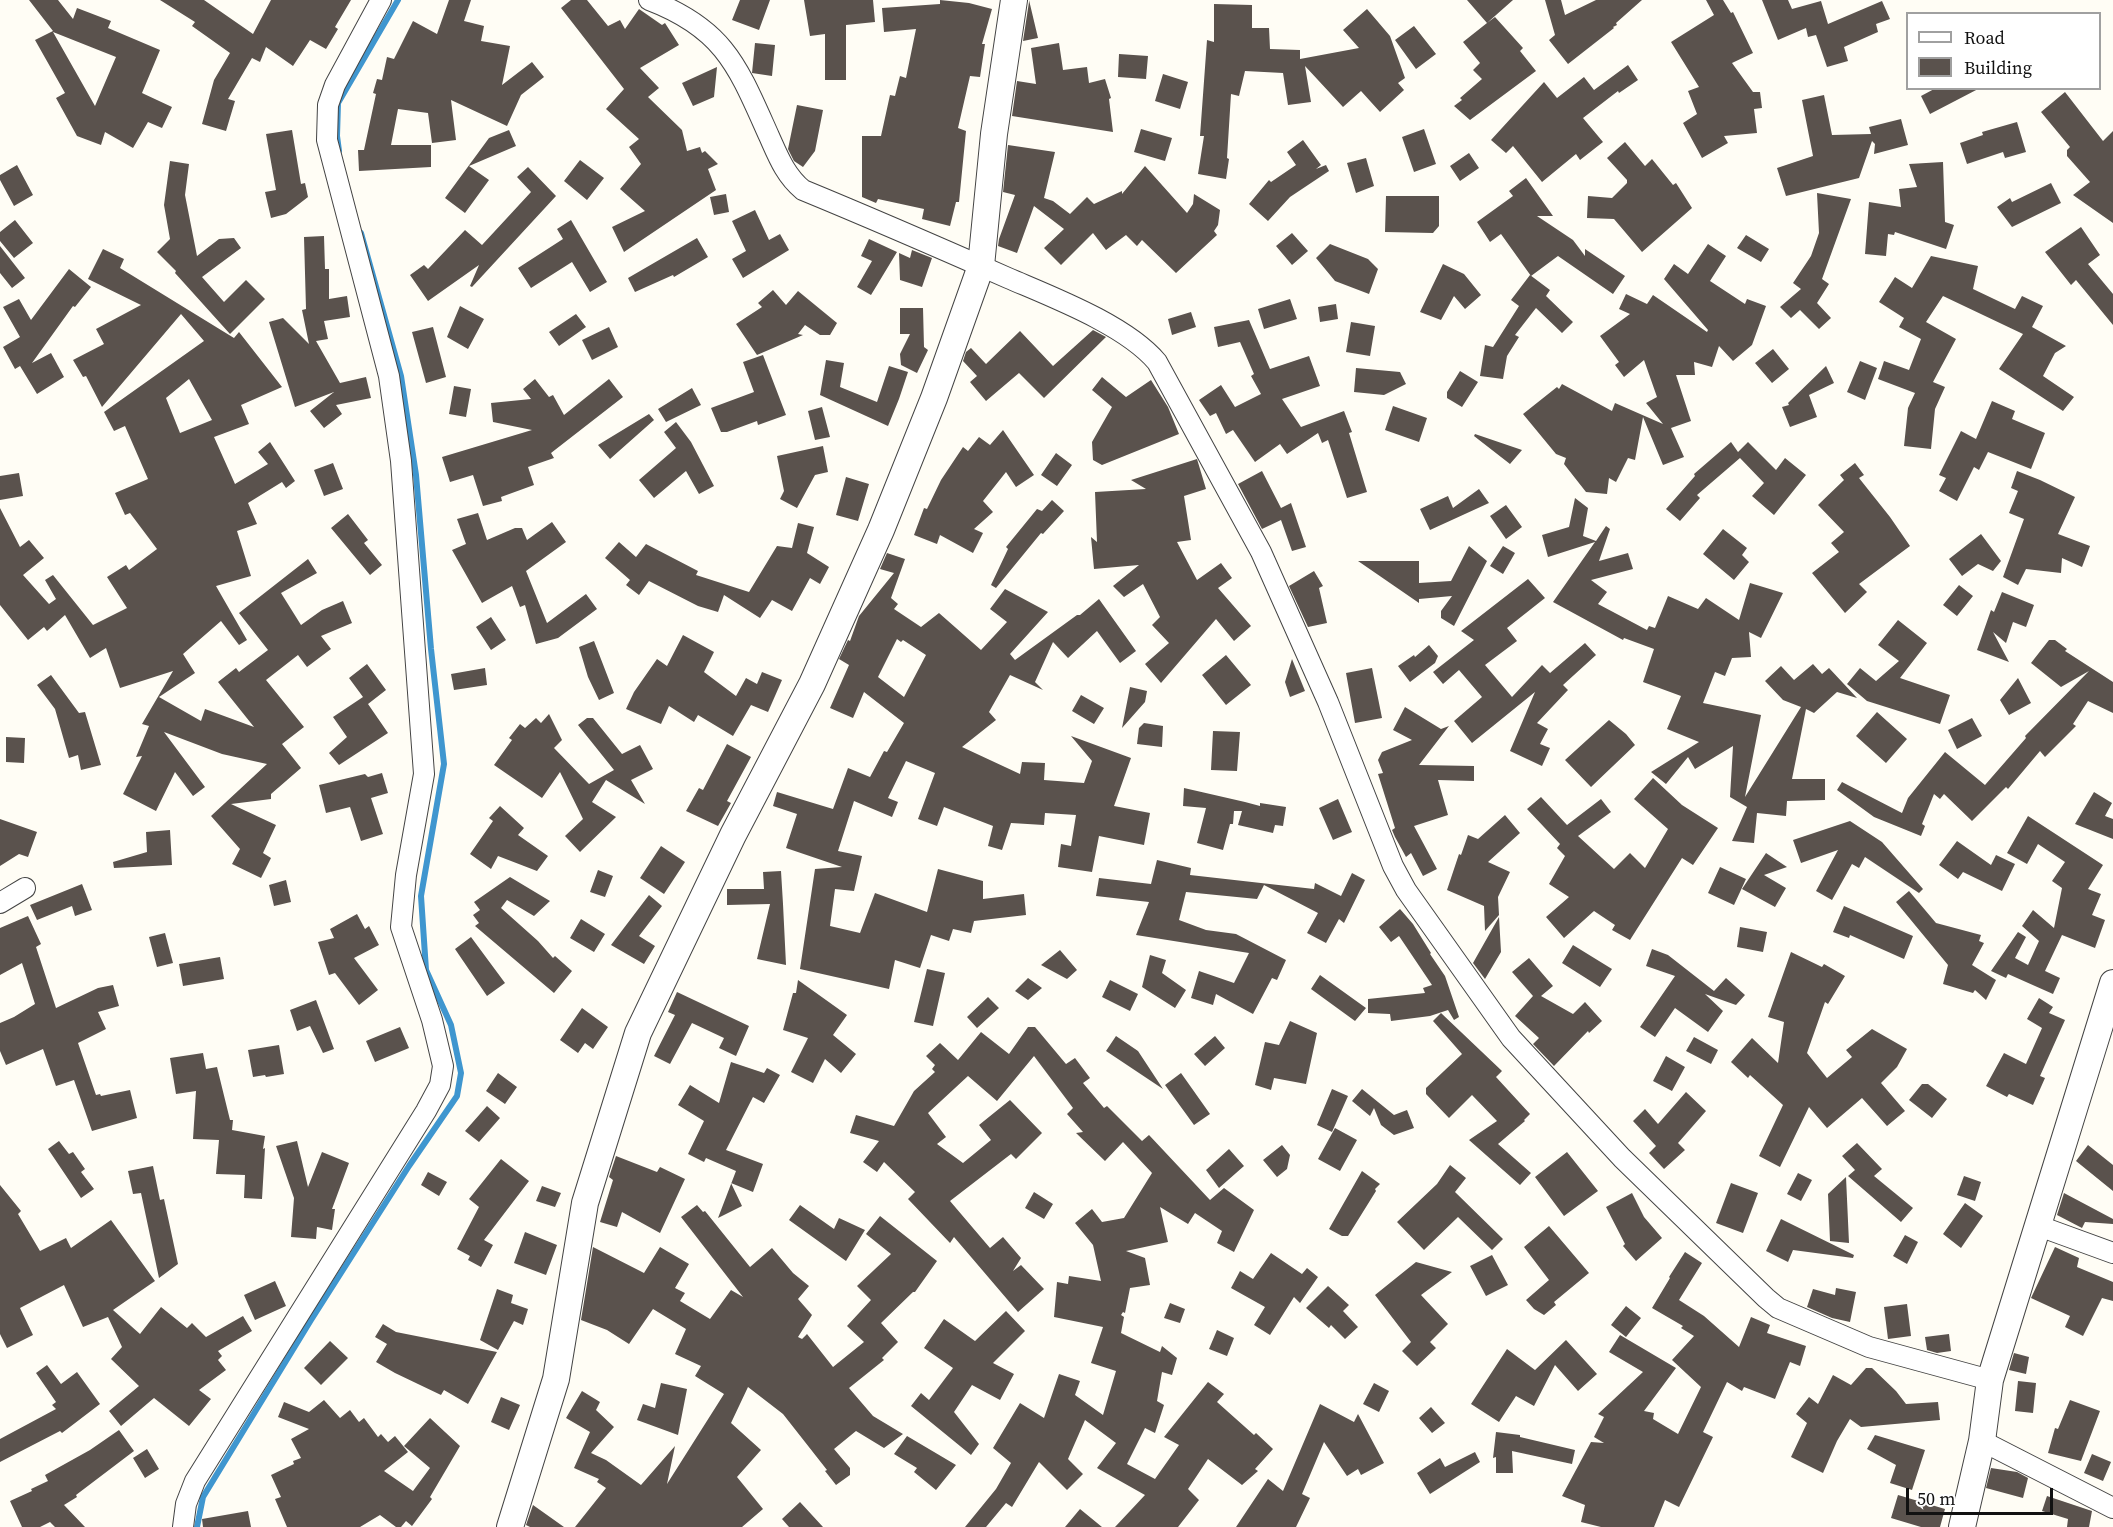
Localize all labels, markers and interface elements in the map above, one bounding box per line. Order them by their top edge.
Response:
legend [1906,12,2101,90]
text: Road [1964,25,2005,50]
text: Building [1964,55,2032,80]
scale bar [1909,1476,2056,1514]
text: 50 m [1917,1486,1955,1511]

